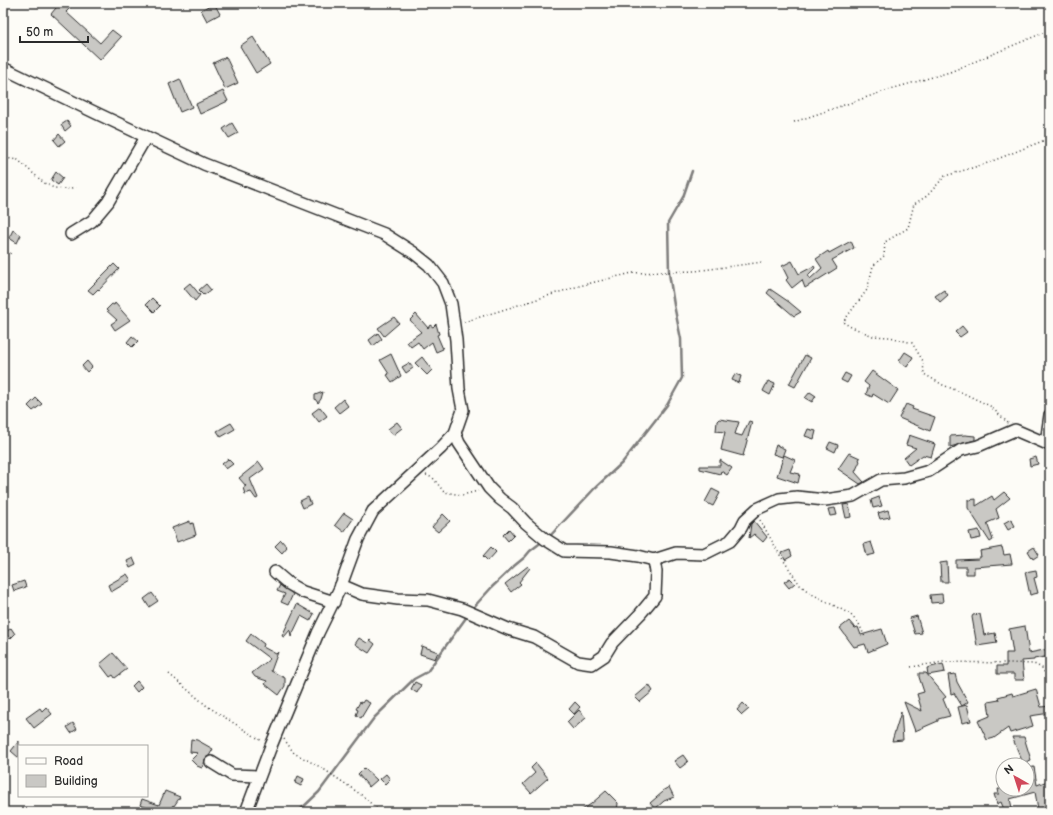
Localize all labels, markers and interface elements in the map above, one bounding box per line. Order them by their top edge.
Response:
scale bar [20,18,88,44]
text: 50 m [26,25,53,40]
legend [18,745,148,797]
text: Road [54,754,83,769]
north arrow [995,757,1035,797]
text: N [1002,762,1016,777]
text: Building [54,774,98,789]

